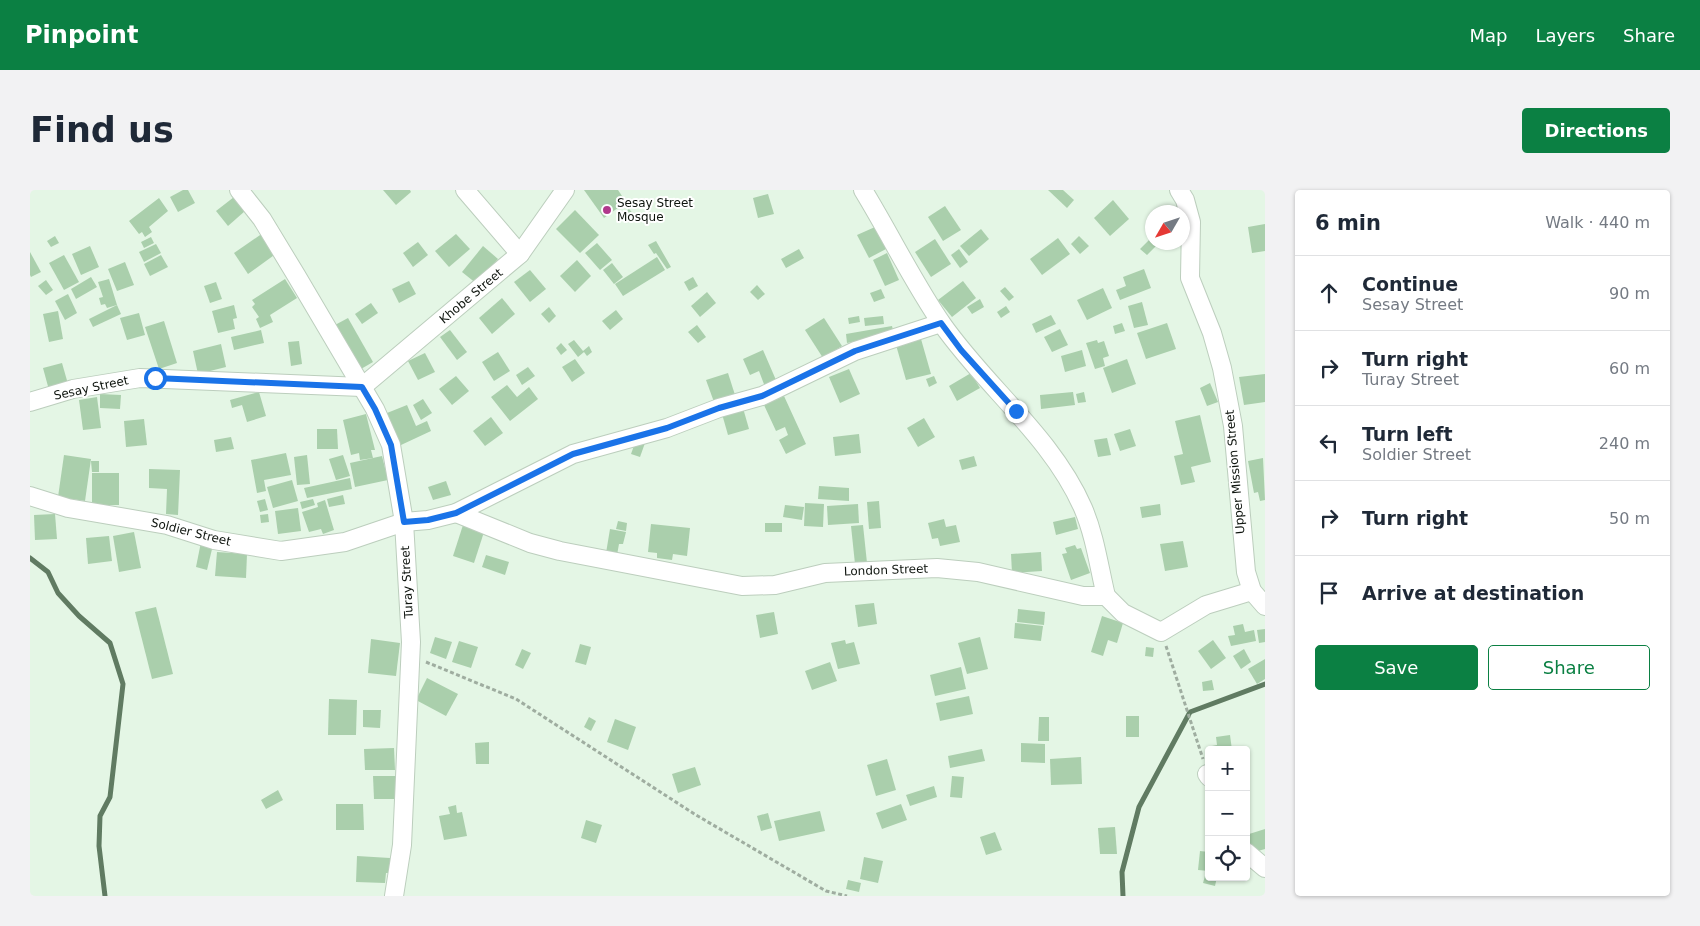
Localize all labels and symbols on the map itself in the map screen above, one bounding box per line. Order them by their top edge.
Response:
place label: Sesay Street Mosque [617,196,693,224]
marker: Sesay Street Mosque [601,204,613,216]
north arrow [1145,205,1190,250]
street label: Khobe Street [437,265,506,326]
route start [144,367,167,390]
street label: Sesay Street [52,373,130,403]
route end [1005,400,1028,423]
street label: Upper Mission Street [1223,409,1247,535]
street label: Soldier Street [150,515,233,549]
street label: Turay Street [398,545,416,620]
street label: London Street [844,562,929,578]

